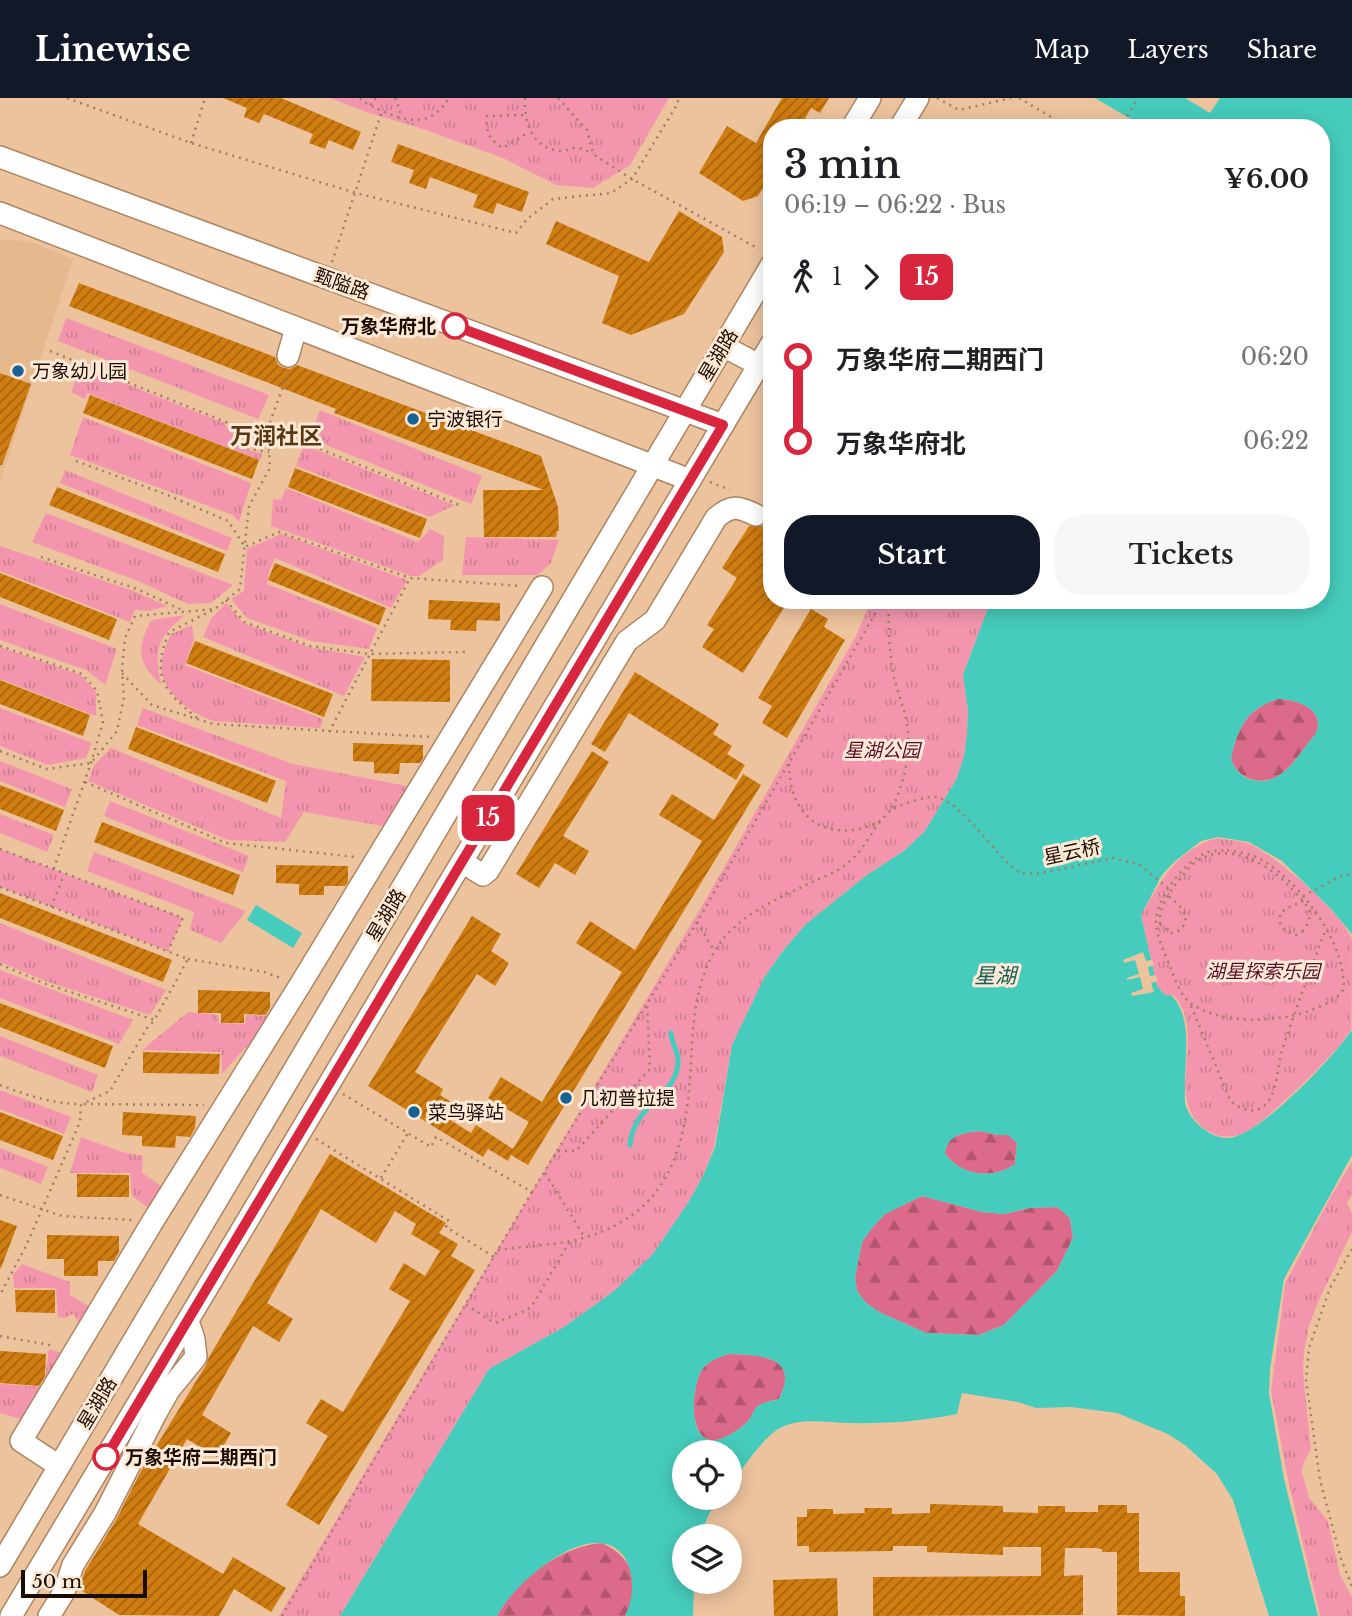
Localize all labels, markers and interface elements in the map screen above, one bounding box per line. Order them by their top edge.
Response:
text: Linewise [35,29,191,70]
text: Map [1034,35,1090,64]
text: Layers [1128,35,1209,64]
text: Share [1247,35,1317,64]
text: 3 min [784,141,901,188]
text: ¥6.00 [1224,163,1309,195]
text: 06:19 – 06:22 · Bus [784,191,1006,219]
icon: walk [784,258,822,296]
icon: forward [852,258,890,296]
text: 15 [914,262,939,291]
street label: 甄隘路 [311,263,373,305]
text: 1 [832,263,842,291]
marker: 万象华府北 [442,313,468,339]
place label: 万象华府北 [341,315,436,338]
street label: 星湖路 [693,325,743,385]
text: 06:20 [1241,343,1309,371]
text: 万象华府二期西门 [836,344,1044,376]
place label: 万象幼儿园 [32,360,127,383]
marker: 万象幼儿园 [10,363,26,379]
place label: 宁波银行 [427,408,503,431]
marker: 宁波银行 [405,411,421,427]
district label: 万润社区 [230,422,322,450]
text: 06:22 [1243,427,1309,455]
text: 万象华府北 [836,428,966,460]
button: Start [784,515,1040,595]
button: Tickets [1054,515,1309,595]
park label: 星湖公园 [844,739,923,762]
line badge: 15 [456,795,520,841]
text: 15 [476,803,500,832]
street label: 星云桥 [1042,835,1102,869]
street label: 星湖路 [361,885,411,945]
park label: 湖星探索乐园 [1206,960,1323,983]
water label: 星湖 [974,963,1019,989]
place label: 几初普拉提 [580,1087,675,1110]
marker: 几初普拉提 [558,1090,574,1106]
place label: 菜鸟驿站 [428,1101,504,1124]
marker: 菜鸟驿站 [406,1104,422,1120]
street label: 星湖路 [72,1373,122,1433]
map controls [672,1440,742,1594]
button: locate [672,1440,742,1510]
marker: 万象华府二期西门 [93,1444,119,1470]
place label: 万象华府二期西门 [125,1446,277,1469]
button: layers [672,1524,742,1594]
scale bar [21,1567,147,1599]
text: 50 m [32,1570,82,1593]

